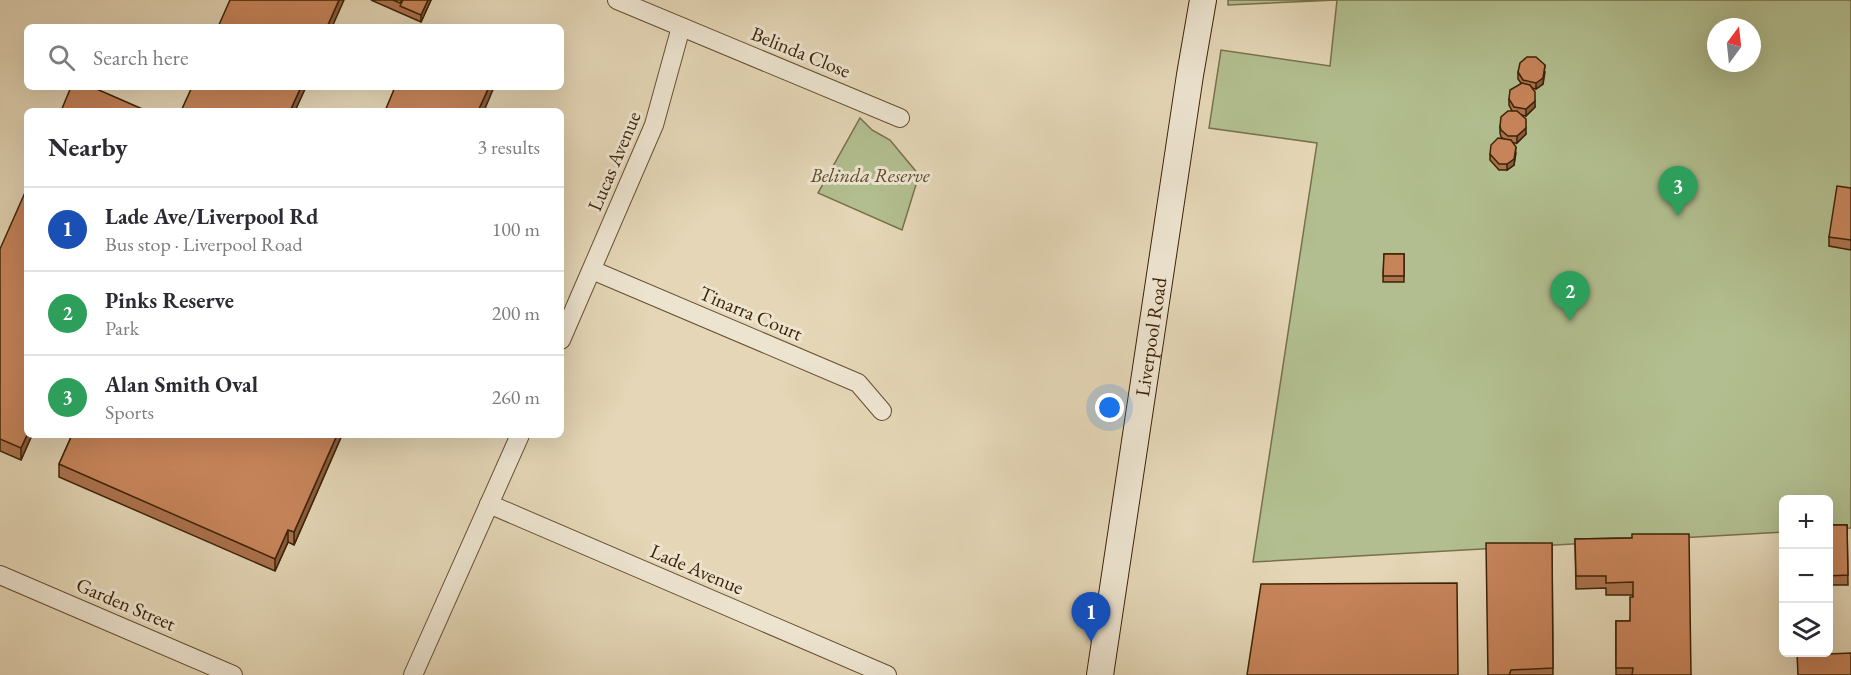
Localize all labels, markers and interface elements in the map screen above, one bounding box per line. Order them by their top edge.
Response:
north arrow [1707,18,1761,72]
street label: Belinda Close [747,20,855,84]
search box [24,24,564,90]
icon: search [45,41,78,74]
text: Search here [93,43,188,72]
street label: Lucas Avenue [581,107,647,215]
text: Nearby [48,130,128,164]
text: 3 results [477,134,540,160]
park label: Belinda Reserve [809,162,930,188]
pin: 3 [1658,166,1698,216]
text: Lade Ave/Liverpool Rd [105,202,318,231]
text: 1 [62,216,73,242]
text: 100 m [492,216,540,242]
text: Bus stop · Liverpool Road [105,231,303,257]
pin: 2 [1550,272,1590,321]
street label: Liverpool Road [1129,275,1173,398]
street label: Tinarra Court [695,280,807,347]
text: Pinks Reserve [105,286,234,315]
text: 2 [62,300,73,326]
text: 200 m [492,300,540,326]
text: Park [105,315,139,341]
text: Alan Smith Oval [105,370,258,399]
text: 3 [62,384,73,410]
text: 260 m [492,384,540,410]
your location [1095,393,1124,422]
text: Sports [105,399,154,425]
map controls [1779,495,1833,657]
button: + [1779,495,1833,549]
street label: Lade Avenue [646,538,748,600]
button: − [1779,549,1833,603]
street label: Garden Street [72,571,180,637]
pin: 1 [1072,592,1110,642]
button: layers [1779,603,1833,657]

